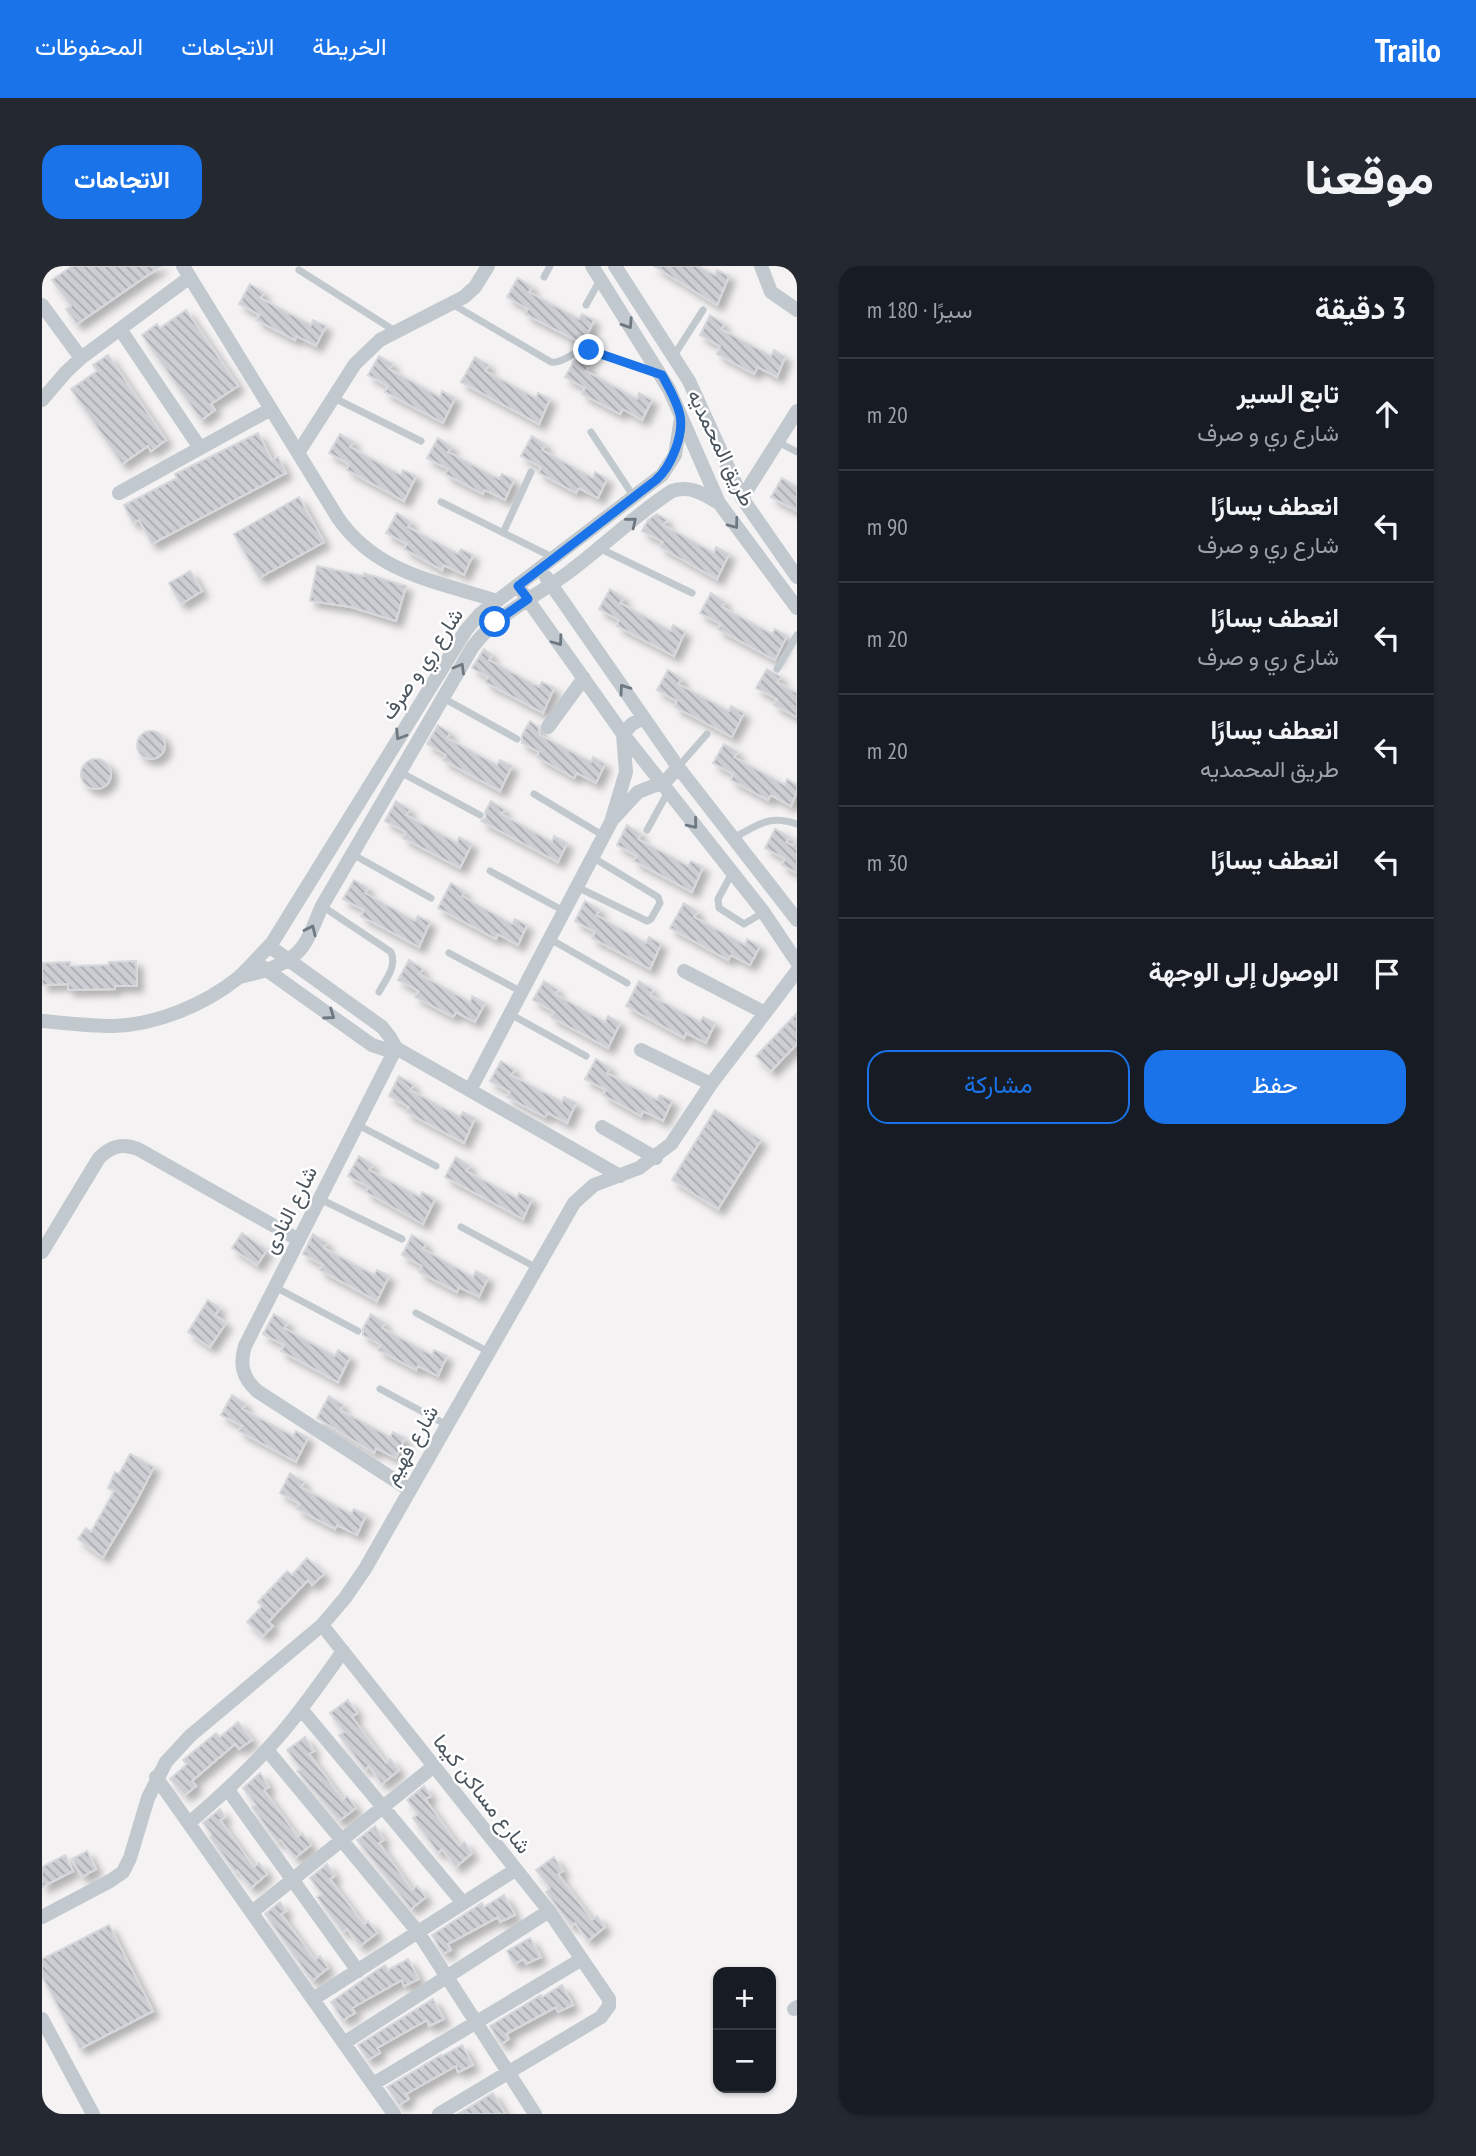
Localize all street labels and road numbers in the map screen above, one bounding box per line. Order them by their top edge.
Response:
street label: طريق المحمديه [682,385,761,511]
street label: شارع ري و صرف [374,603,472,727]
street label: شارع النادى [256,1161,324,1259]
street label: شارع فهيم [377,1400,445,1490]
street label: شارع مساكن كيما [426,1728,538,1860]

